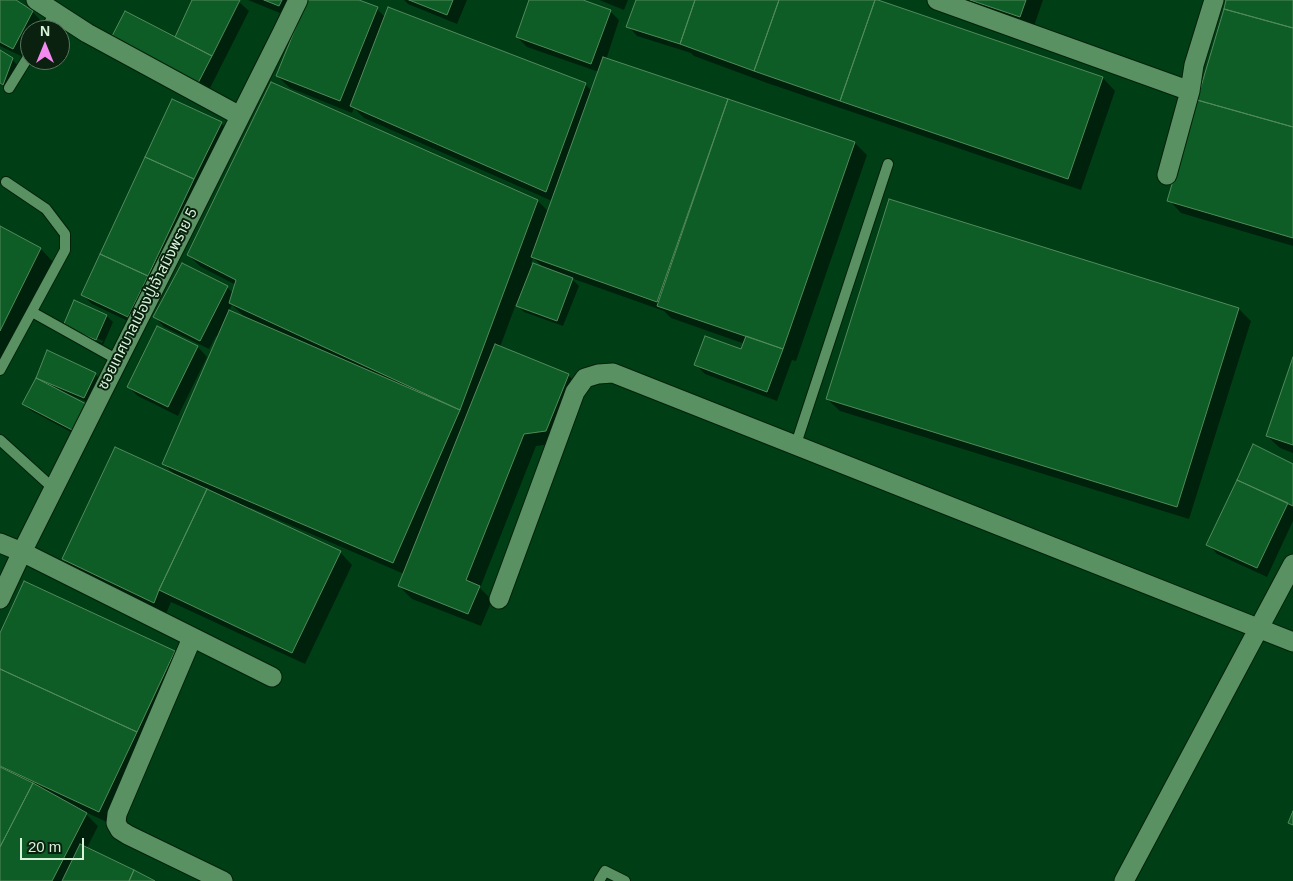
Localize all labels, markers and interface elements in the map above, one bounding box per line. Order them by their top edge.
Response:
north arrow [20,20,70,70]
text: N [40,23,50,39]
street label: ซอยเทศบาลเมืองปู่เจ้าสมิงพราย 5 [94,205,202,393]
scale bar [22,828,86,860]
text: 20 m [28,838,61,855]

